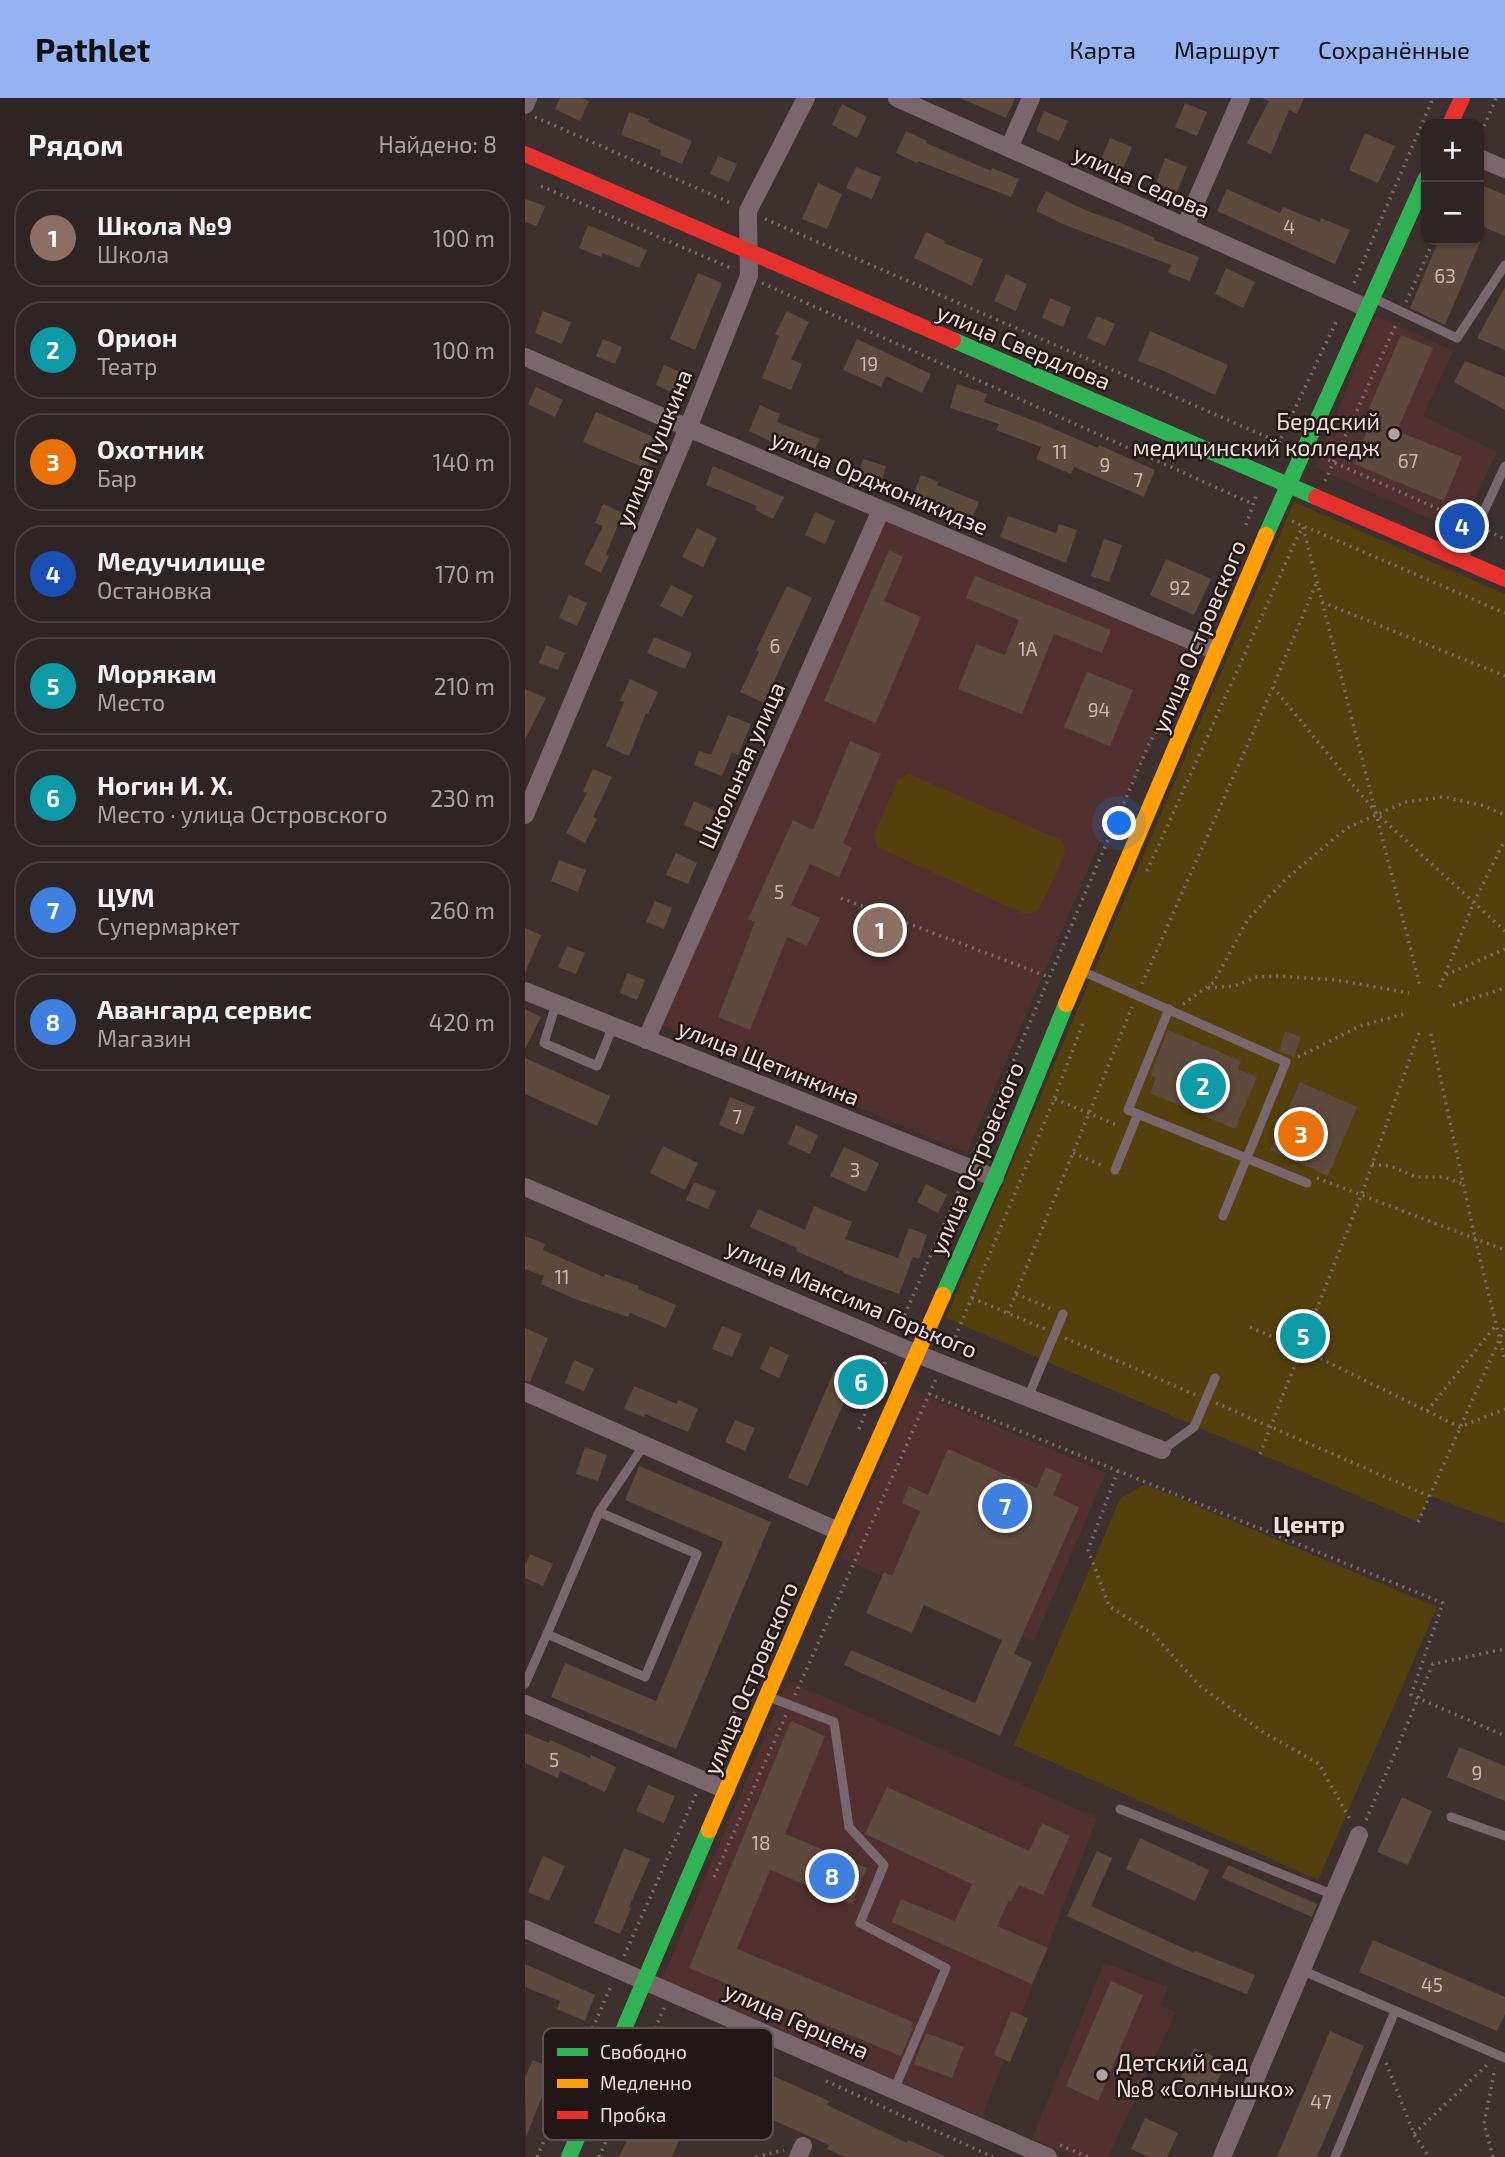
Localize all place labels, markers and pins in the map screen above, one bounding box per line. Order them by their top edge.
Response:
place label: Бердский медицинский колледж [1132,407,1380,461]
marker: Бердский медицинский колледж [1386,426,1402,442]
pin: 4 [1439,500,1485,552]
pin: 1 [857,904,903,956]
pin: 2 [1180,1060,1226,1112]
pin: 3 [1278,1108,1324,1160]
pin: 5 [1280,1310,1326,1362]
pin: 6 [838,1356,884,1408]
pin: 7 [982,1480,1028,1532]
pin: 8 [809,1850,855,1902]
place label: Детский сад №8 «Солнышко» [1116,2048,1295,2102]
marker: Детский сад №8 «Солнышко» [1094,2067,1110,2083]

